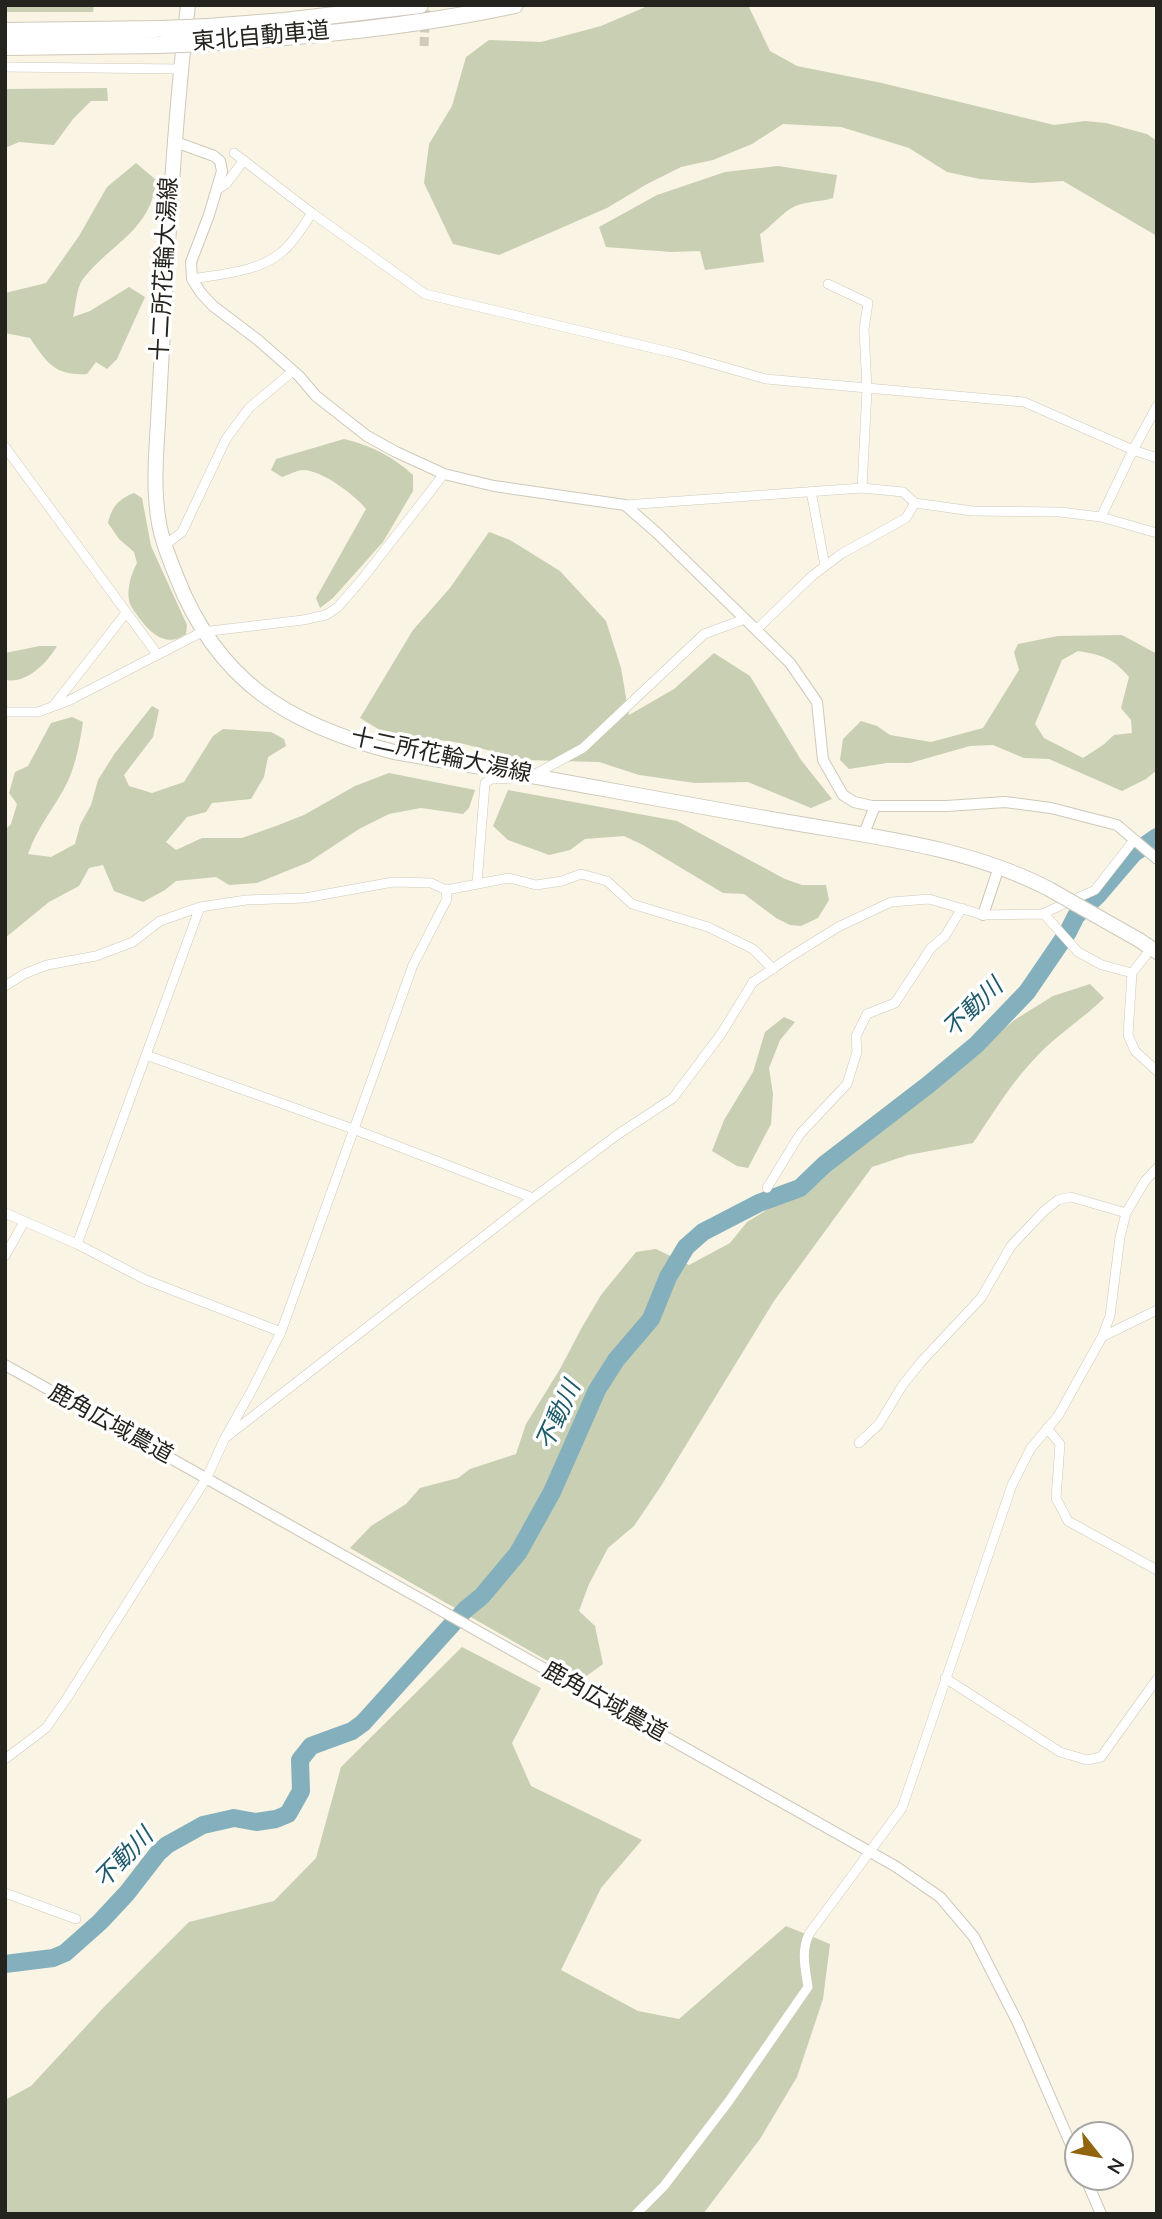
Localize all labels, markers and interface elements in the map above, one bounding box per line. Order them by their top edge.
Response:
street label: 東北自動車道 [191,18,331,58]
street label: 十二所花輪大湯線 [147,176,185,362]
street label: 十二所花輪大湯線 [348,724,534,790]
water label: 不動川 [938,974,1010,1044]
water label: 不動川 [532,1377,588,1455]
street label: 鹿角広域農道 [43,1379,177,1471]
street label: 鹿角広域農道 [537,1657,671,1749]
water label: 不動川 [90,1823,160,1895]
north arrow [1064,2121,1134,2191]
text: N [1100,2153,1130,2179]

